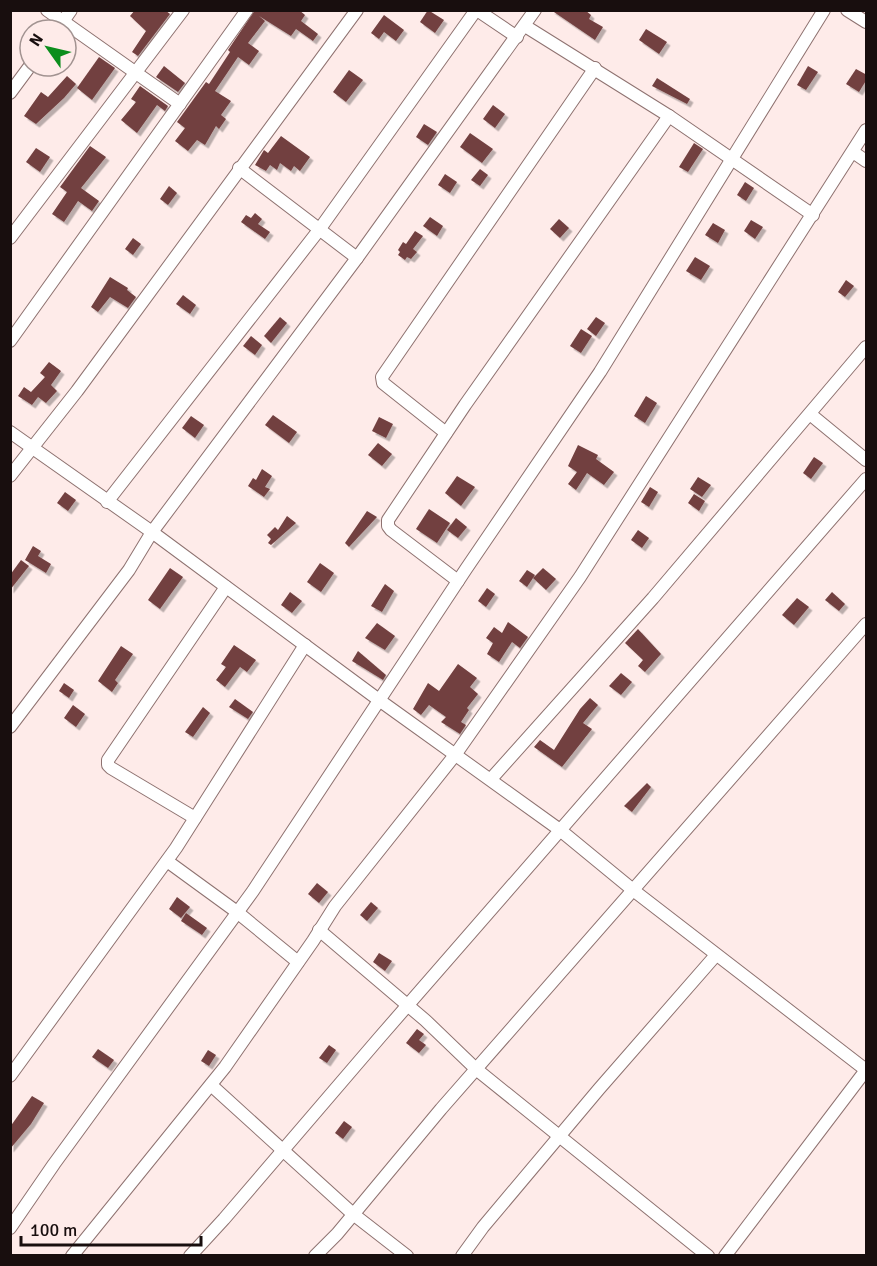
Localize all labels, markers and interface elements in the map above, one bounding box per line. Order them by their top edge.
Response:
north arrow [18,18,78,78]
text: N [25,30,48,50]
scale bar [21,1209,201,1247]
text: 100 m [30,1219,77,1241]

